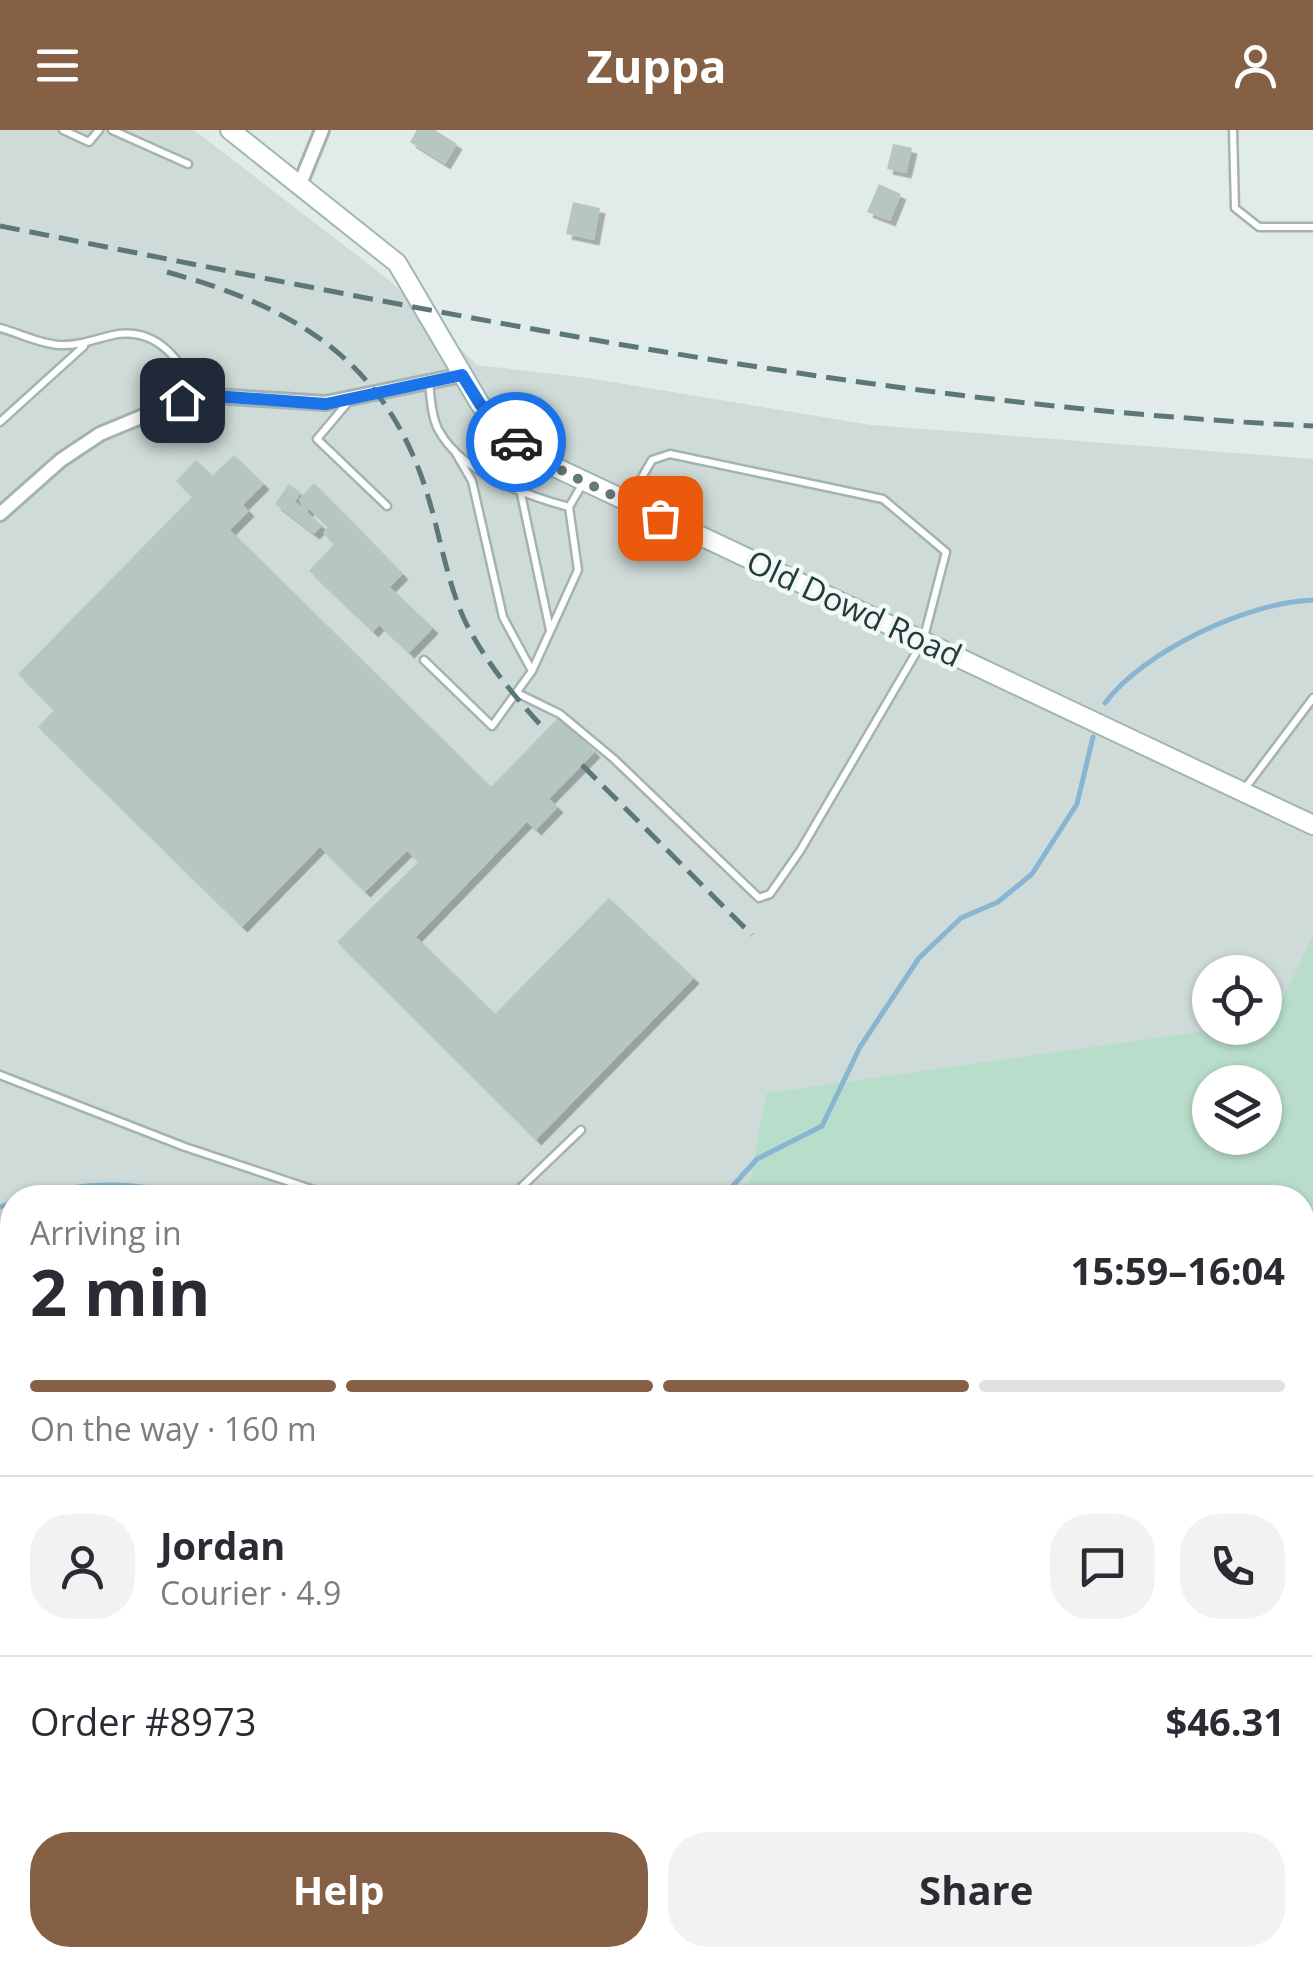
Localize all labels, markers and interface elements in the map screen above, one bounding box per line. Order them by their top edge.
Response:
text: Zuppa [587,35,726,96]
icon: menu [30,38,85,93]
icon: person [1228,38,1283,93]
pin [140,358,225,443]
icon: home [155,373,210,428]
courier [466,392,566,492]
icon: car [489,415,544,470]
pin [618,476,703,561]
icon: bag [633,491,688,546]
street label: Old Dowd Road [740,539,969,676]
map controls [1192,955,1282,1155]
button: locate [1192,955,1282,1045]
button: layers [1192,1065,1282,1155]
text: Arriving in [30,1211,182,1254]
text: 15:59–16:04 [1071,1244,1285,1296]
text: 2 min [30,1247,210,1335]
text: On the way · 160 m [30,1407,317,1450]
button: person [30,1514,135,1619]
button: chat [1050,1514,1155,1619]
button: phone [1180,1514,1285,1619]
text: Jordan [160,1519,285,1571]
text: Courier · 4.9 [160,1571,341,1614]
text: Order #8973 [30,1695,257,1747]
text: $46.31 [1166,1695,1285,1747]
button: Help [30,1832,648,1947]
button: Share [668,1832,1285,1947]

